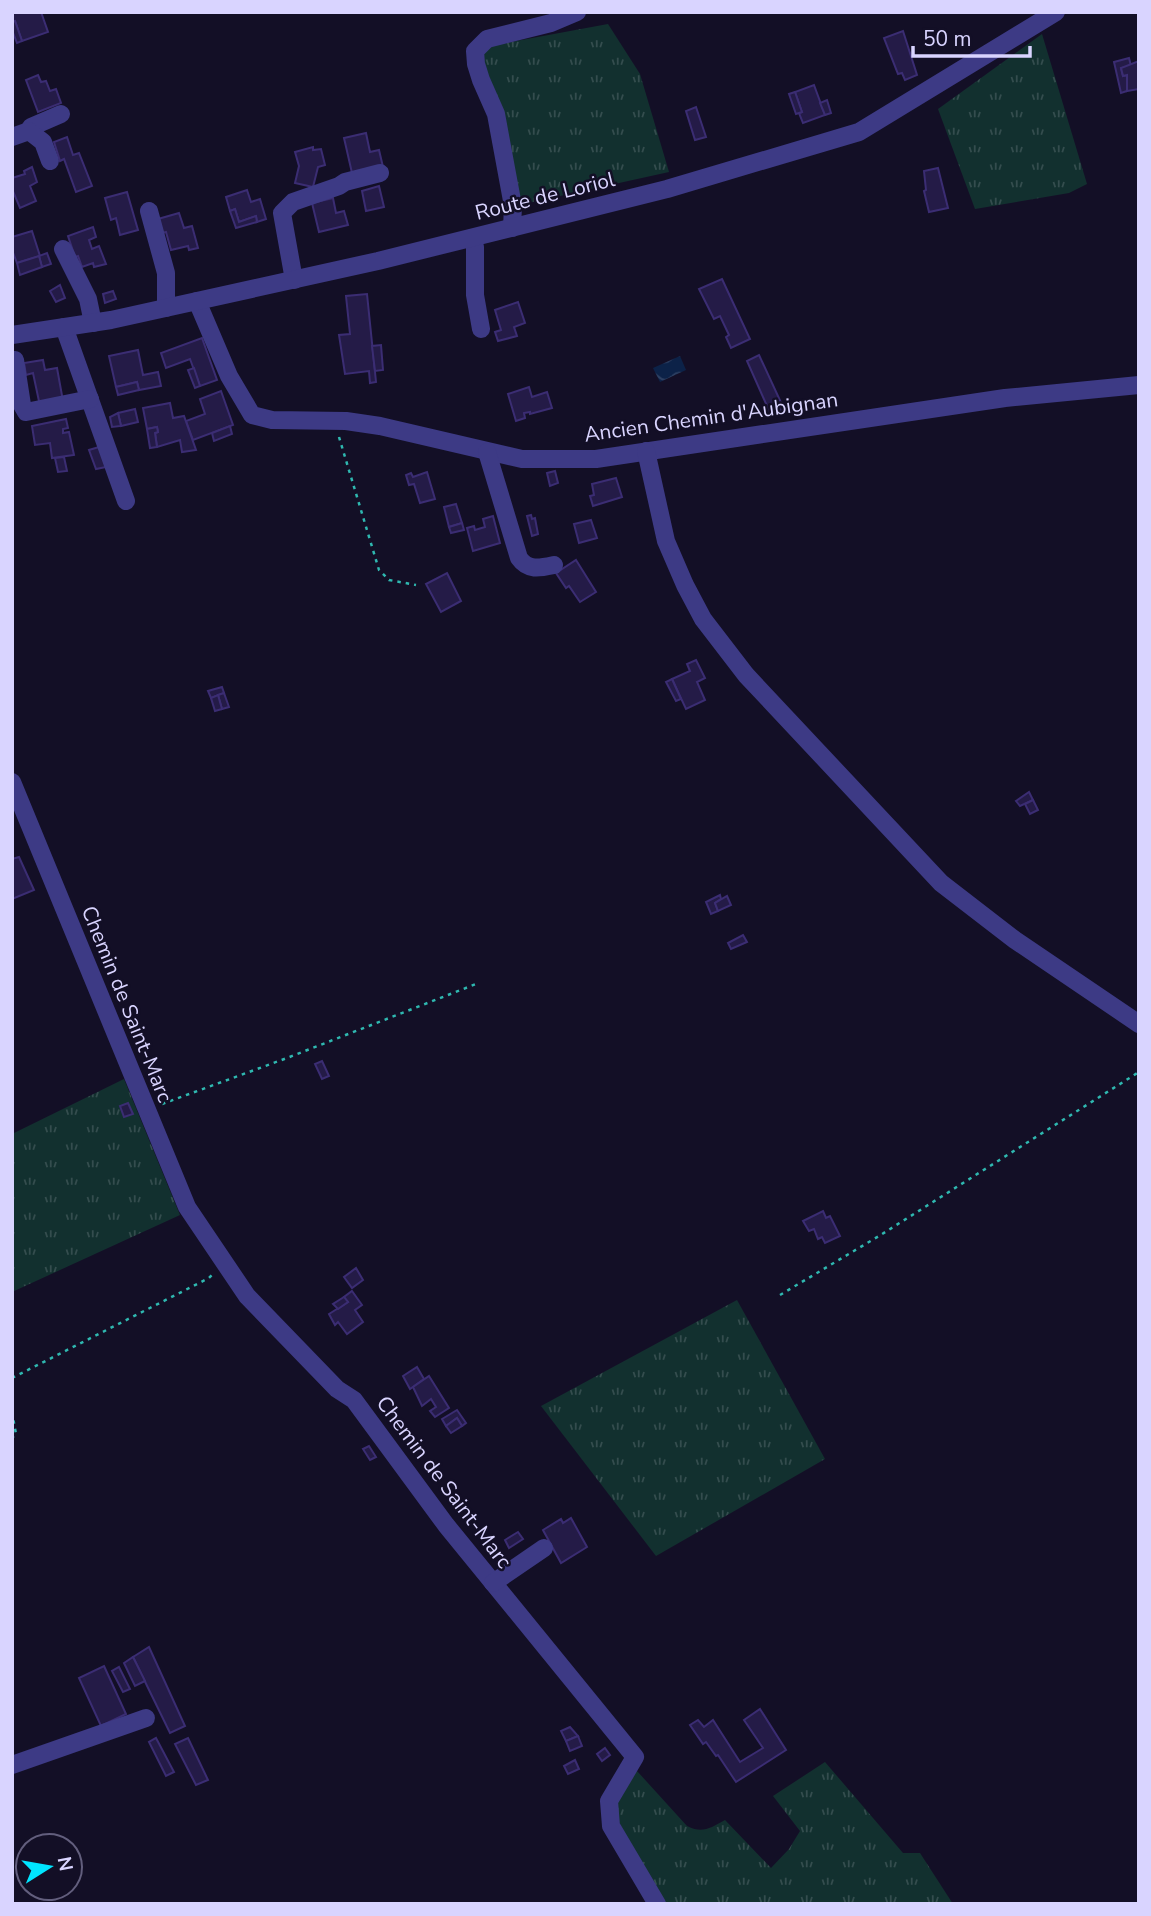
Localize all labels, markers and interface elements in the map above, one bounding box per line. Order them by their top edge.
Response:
scale bar [913,14,1030,58]
text: 50 m [923,25,972,53]
street label: Route de Loriol [472,165,619,227]
street label: Ancien Chemin d'Aubignan [582,385,840,449]
street label: Chemin de Saint-Marc [75,902,179,1107]
street label: Chemin de Saint-Marc [370,1390,518,1574]
north arrow [14,1832,84,1902]
text: N [51,1854,79,1873]

